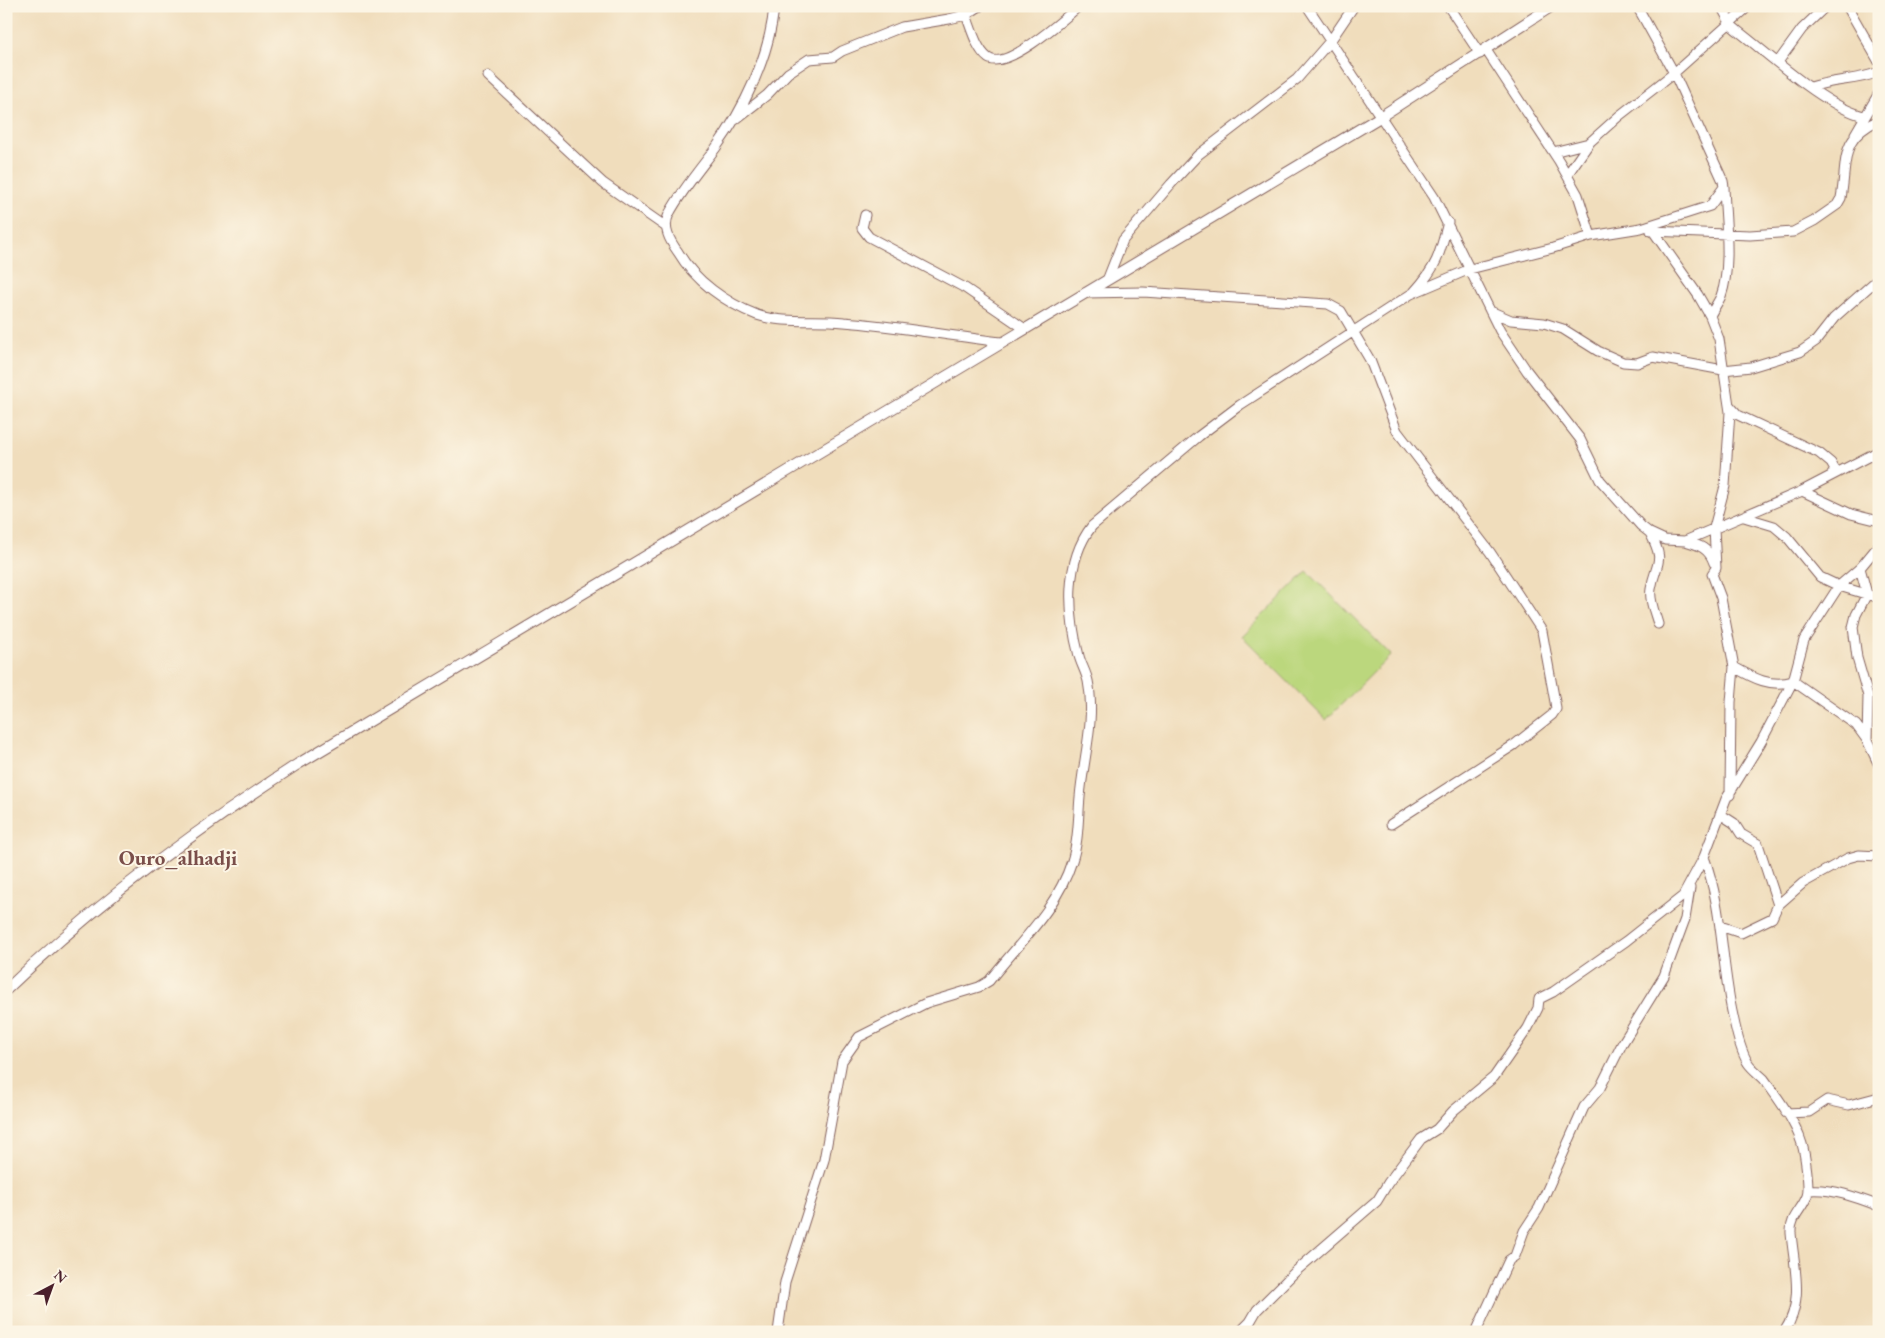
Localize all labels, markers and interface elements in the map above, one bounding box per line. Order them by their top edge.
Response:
district label: Ouro_alhadji [119,844,237,871]
north arrow [28,1260,78,1310]
text: N [50,1266,71,1287]

